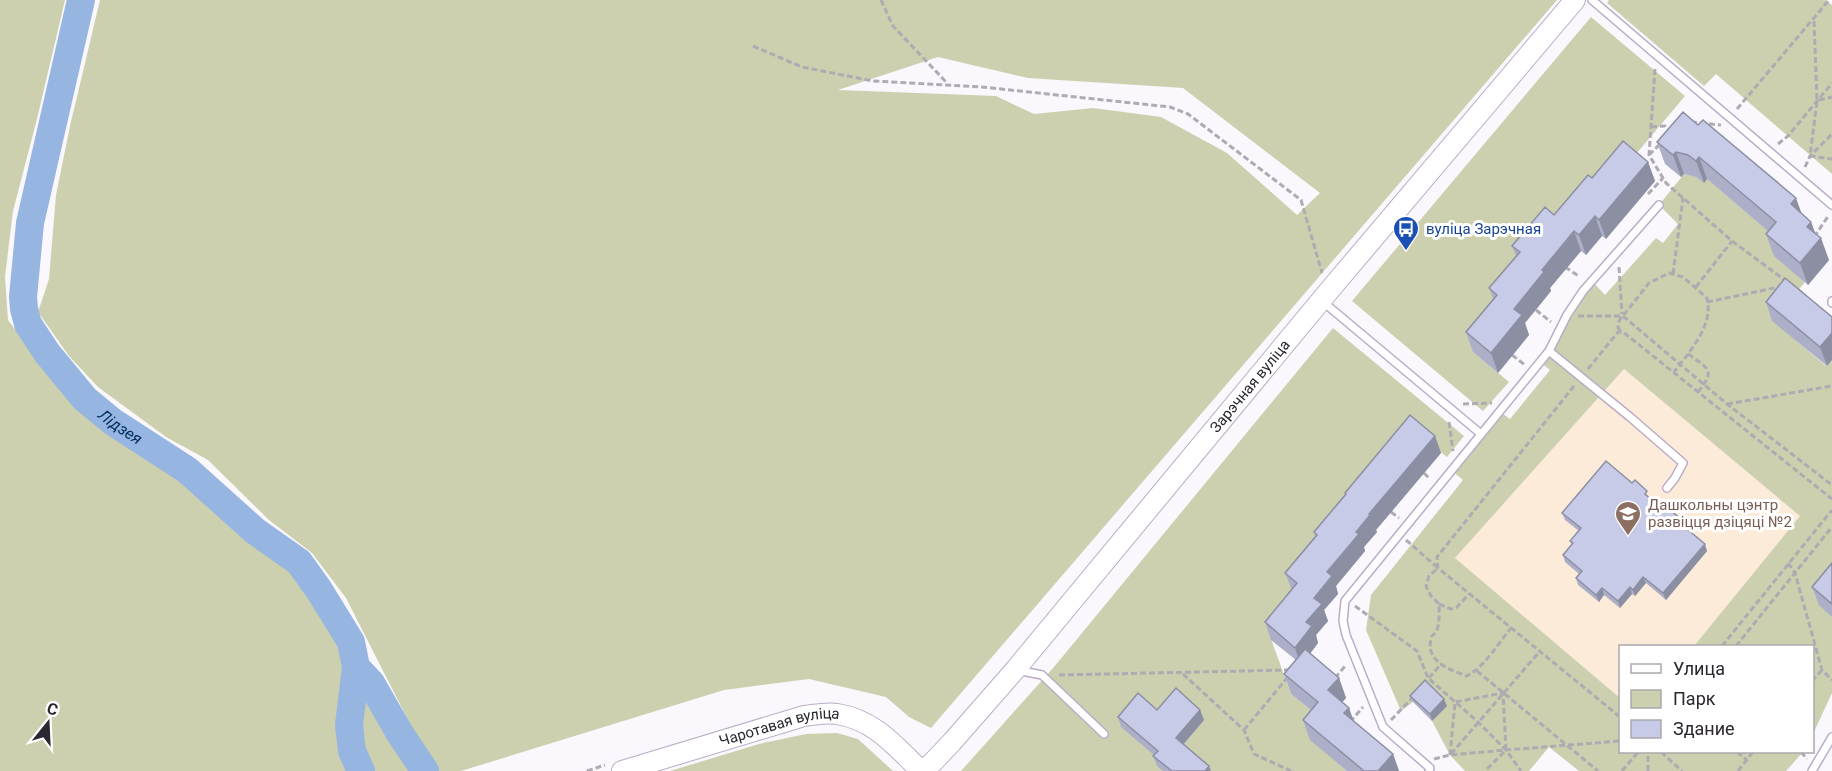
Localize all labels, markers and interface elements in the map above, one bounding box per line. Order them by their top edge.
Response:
bus stop icon: вуліца Зарэчная [1391,214,1421,252]
place label: вуліца Зарэчная [1426,220,1541,238]
street label: Зарэчная вуліца [1206,336,1294,436]
water label: Лідзея [94,404,146,448]
place label: Дашкольны цэнтр развіцця дзіцяці №2 [1648,496,1792,531]
school or university icon: Дашкольны цэнтр развіцця дзіцяці №2 [1613,499,1643,537]
legend [1619,645,1814,753]
text: Улица [1673,658,1725,679]
text: Парк [1673,688,1716,709]
north arrow [18,693,78,753]
text: С [45,699,60,720]
street label: Чаротавая вуліца [717,704,841,750]
text: Здание [1673,718,1735,739]

